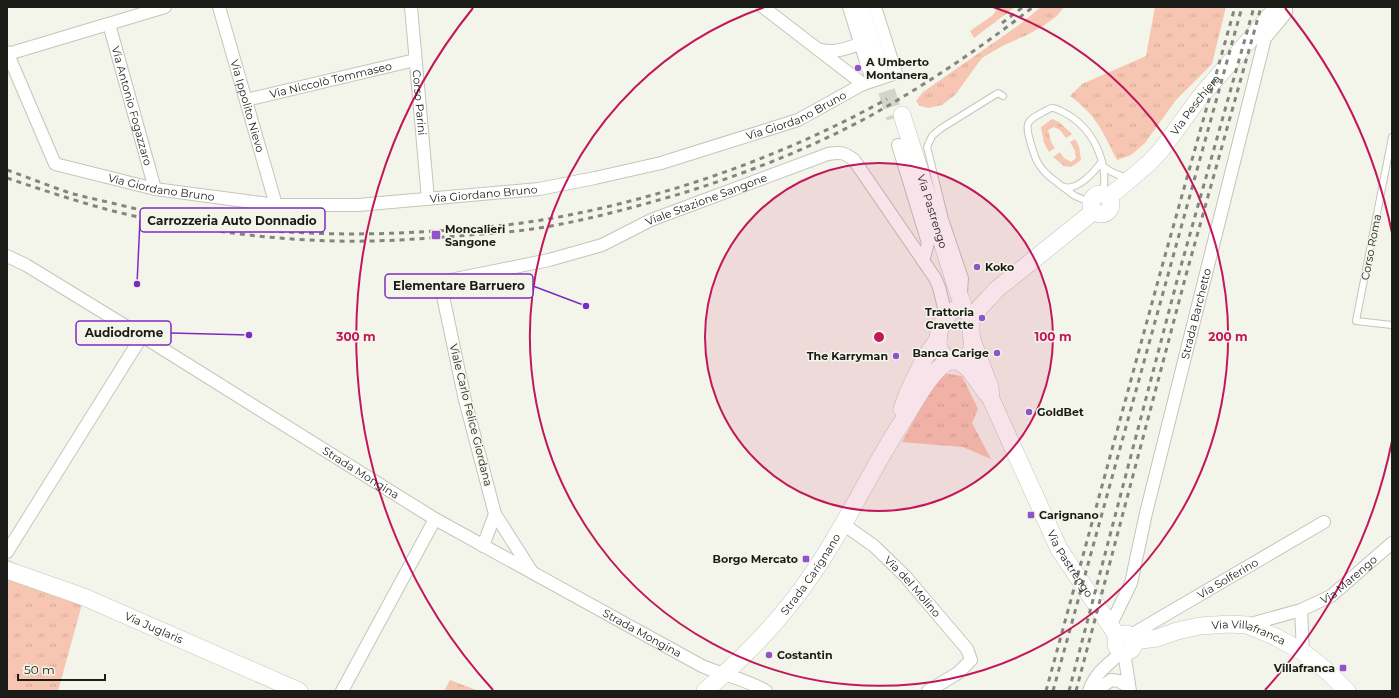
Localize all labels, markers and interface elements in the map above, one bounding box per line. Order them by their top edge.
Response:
street label: Via Antonio Fogazzaro [109,45,155,167]
place label: A Umberto Montanera [865,55,929,82]
street label: Via Ippolito Nievo [227,58,268,154]
street label: Via Niccolò Tommaseo [268,59,393,101]
marker: A Umberto Montanera [853,63,863,73]
street label: Corso Parini [410,69,429,136]
street label: Via Peschiera [1167,72,1223,138]
street label: Via Giordano Bruno [744,88,849,143]
street label: Viale Stazione Sangone [643,170,769,229]
street label: Via Giordano Bruno [107,171,216,204]
street label: Via Pastrengo [914,173,951,250]
street label: Via Giordano Bruno [429,182,538,206]
callout: Carrozzeria Auto Donnadio [140,208,325,232]
text: Carrozzeria Auto Donnadio [147,213,317,228]
street label: Corso Roma [1358,213,1384,281]
place label: Moncalieri Sangone [445,222,505,249]
marker: Moncalieri Sangone [430,229,442,241]
place label: Koko [985,260,1014,274]
marker: Koko [972,262,982,272]
street label: Strada Barchetto [1178,267,1214,361]
callout: Elementare Barruero [385,274,533,298]
text: Elementare Barruero [393,278,525,293]
place label: Trattoria Cravette [925,305,974,332]
marker: Trattoria Cravette [977,313,987,323]
callout: Audiodrome [76,321,171,345]
text: Audiodrome [84,325,164,340]
text: 300 m [335,329,376,344]
text: 100 m [1035,329,1071,344]
text: 200 m [1208,329,1248,344]
centre of rings [872,330,886,344]
street label: Viale Carlo Felice Giordana [447,342,495,488]
place label: Banca Carige [912,346,989,360]
marker: Banca Carige [992,348,1002,358]
place label: The Karryman [807,349,888,363]
marker: The Karryman [891,351,901,361]
place label: GoldBet [1037,405,1084,419]
marker: GoldBet [1024,407,1034,417]
street label: Strada Mongina [320,443,402,502]
place label: Carignano [1039,508,1099,522]
marker: Carignano [1026,510,1036,520]
street label: Via Pastrengo [1044,528,1096,600]
street label: Strada Carignano [777,531,843,618]
place label: Borgo Mercato [713,552,798,566]
street label: Via Marengo [1318,552,1380,607]
street label: Via del Molino [882,553,944,620]
marker: Borgo Mercato [801,554,811,564]
street label: Via Solferino [1195,555,1261,602]
street label: Strada Mongina [600,606,684,660]
street label: Via Juglaris [123,609,186,647]
street label: Via Villafranca [1211,617,1288,648]
place label: Costantin [777,648,832,662]
marker: Costantin [764,650,774,660]
scale bar [18,656,105,682]
place label: Villafranca [1273,661,1335,675]
text: 50 m [24,662,55,677]
marker: Villafranca [1338,663,1348,673]

